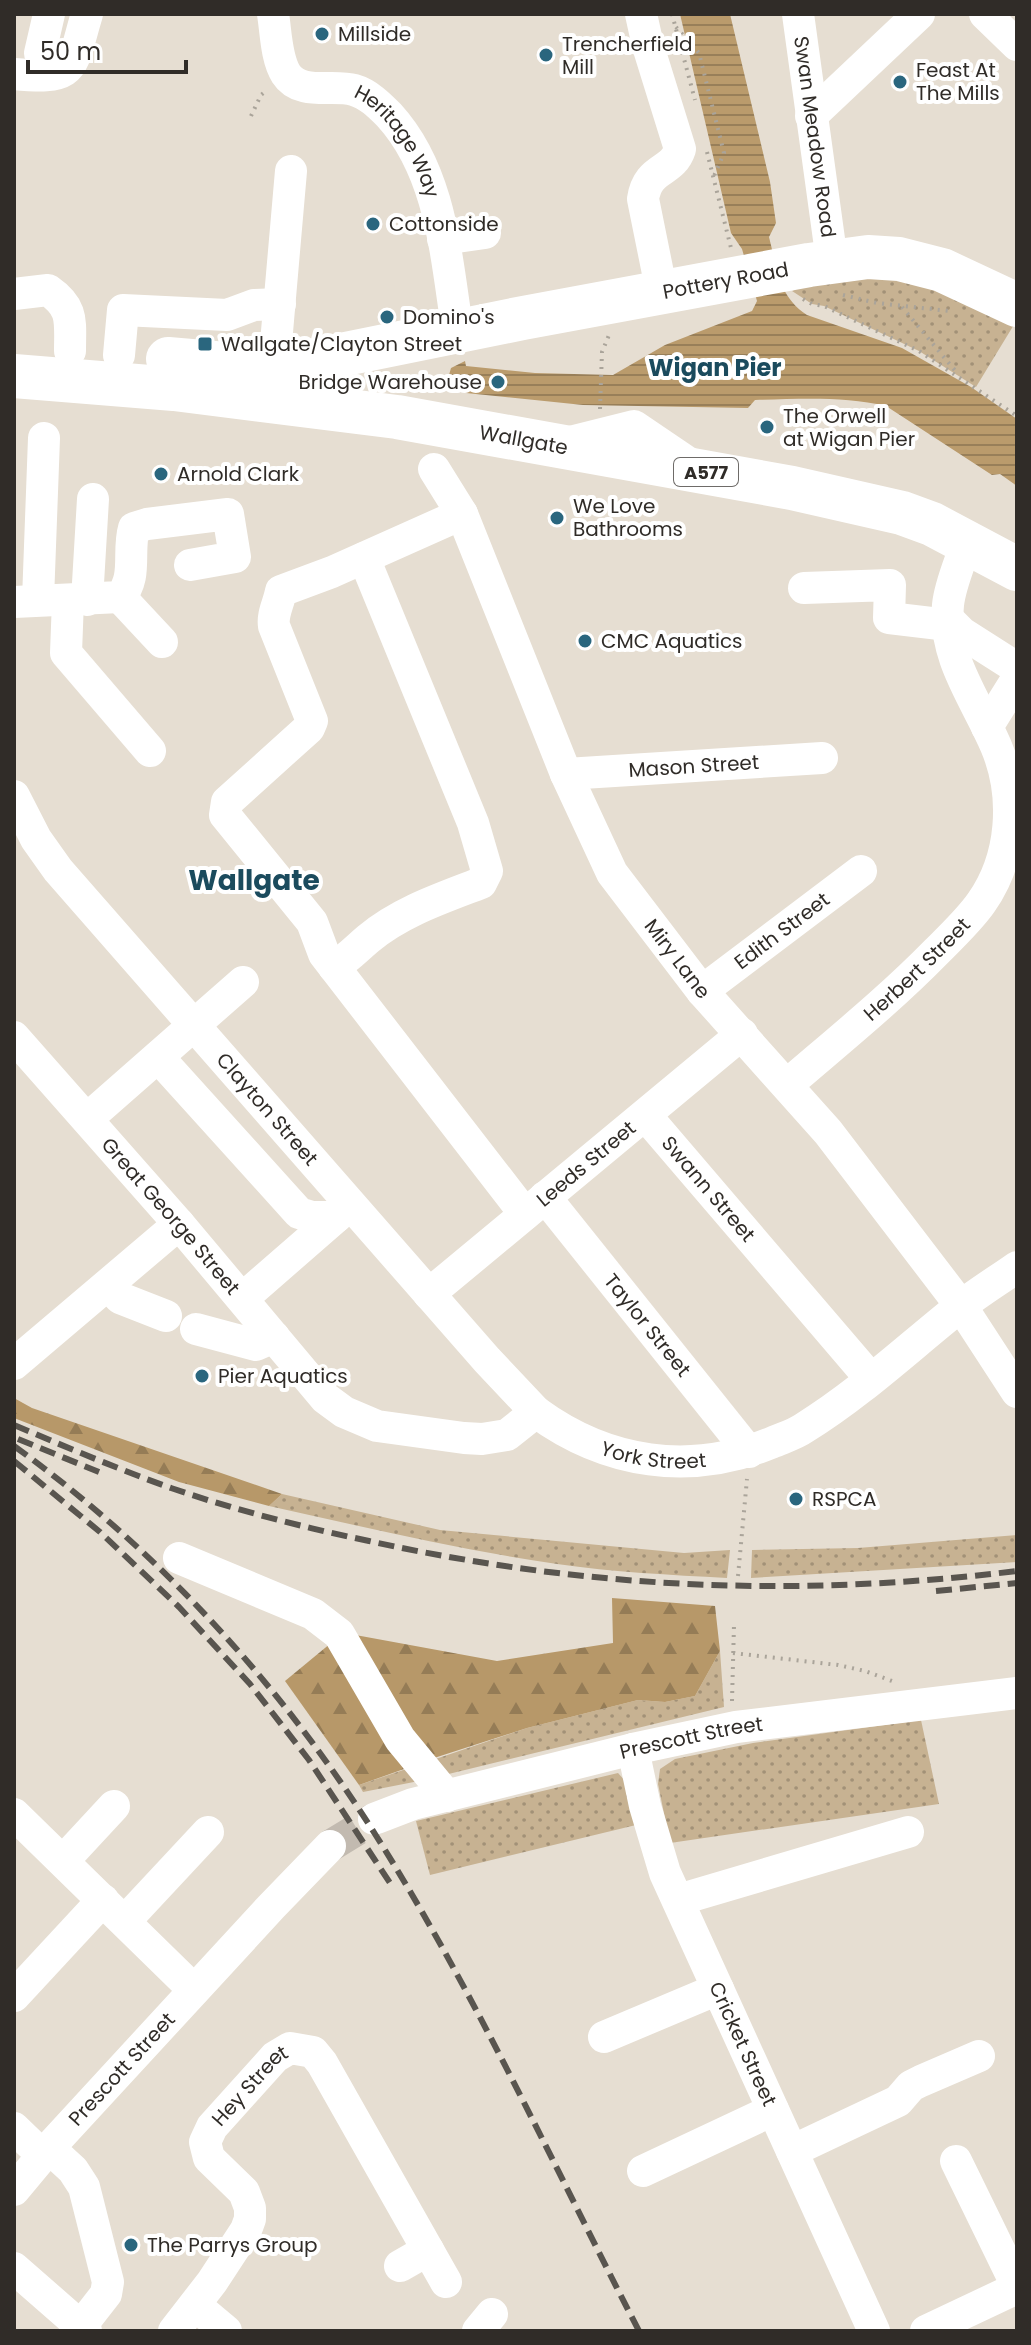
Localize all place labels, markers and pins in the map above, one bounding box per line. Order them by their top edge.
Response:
place label: Millside [338,20,411,48]
marker: Millside [313,25,331,43]
place label: Trencherfield Mill [562,30,693,81]
marker: Trencherfield Mill [537,46,555,64]
place label: Feast At The Mills [916,56,1000,107]
marker: Feast At The Mills [891,73,909,91]
place label: Cottonside [389,210,499,238]
marker: Cottonside [364,215,382,233]
place label: Domino's [403,303,495,331]
marker: Domino's [378,308,396,326]
place label: Wallgate/Clayton Street [221,330,462,358]
marker: Wallgate/Clayton Street [196,335,214,353]
place label: Bridge Warehouse [298,368,482,396]
marker: Bridge Warehouse [489,373,507,391]
place label: The Orwell at Wigan Pier [783,402,915,453]
marker: The Orwell at Wigan Pier [758,418,776,436]
place label: Arnold Clark [177,460,300,488]
marker: Arnold Clark [152,465,170,483]
place label: We Love Bathrooms [573,492,683,543]
marker: We Love Bathrooms [548,509,566,527]
place label: CMC Aquatics [601,627,743,655]
marker: CMC Aquatics [576,632,594,650]
place label: Pier Aquatics [218,1362,348,1390]
marker: Pier Aquatics [193,1367,211,1385]
place label: RSPCA [812,1485,876,1513]
marker: RSPCA [787,1490,805,1508]
place label: The Parrys Group [147,2231,318,2259]
marker: The Parrys Group [122,2236,140,2254]

